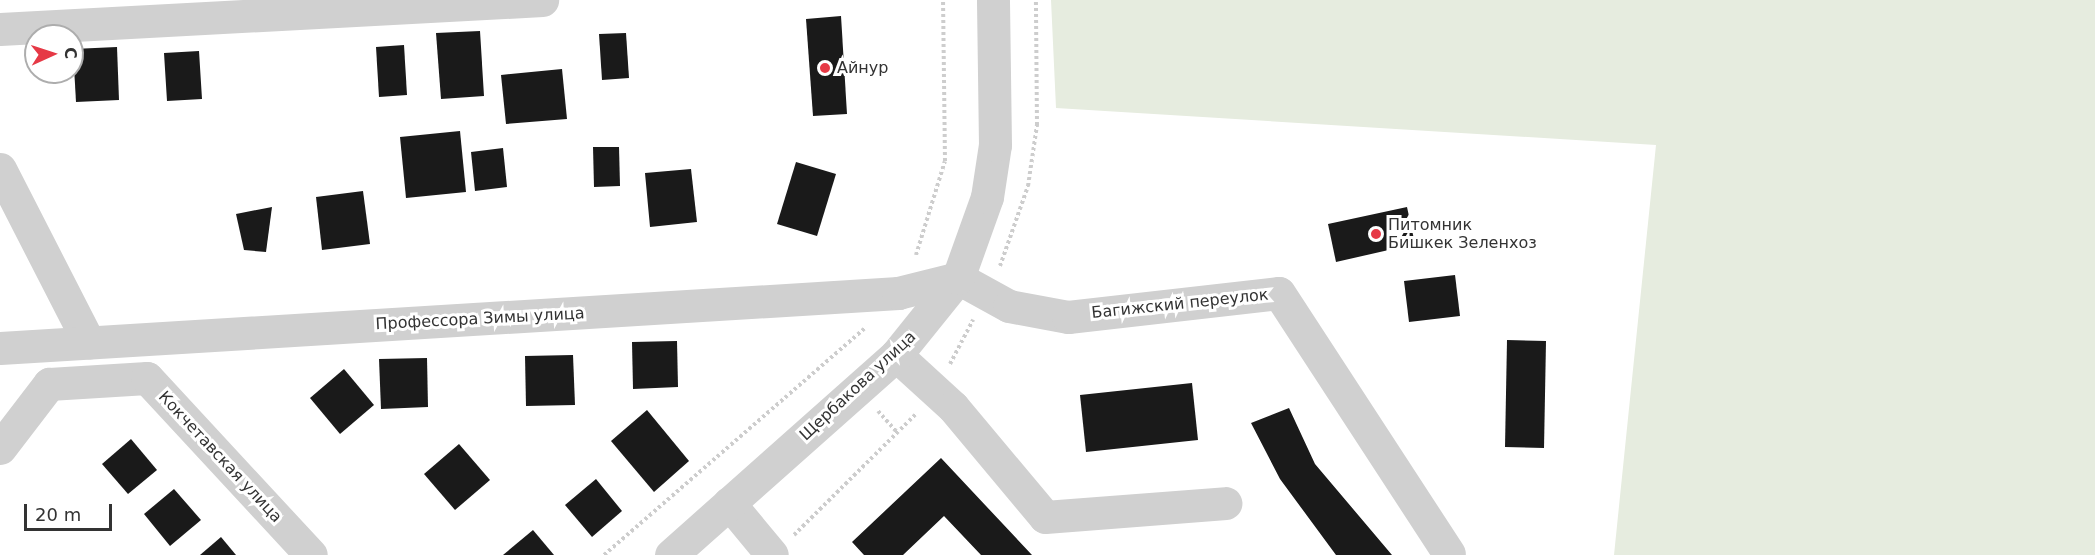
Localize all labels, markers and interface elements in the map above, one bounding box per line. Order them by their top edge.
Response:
north arrow [24,24,84,84]
text: С [61,47,80,60]
place label: Айнур [837,58,888,78]
marker: Айнур [818,61,832,75]
place label: Питомник Бишкек Зеленхоз [1388,215,1537,253]
marker: Питомник Бишкек Зеленхоз [1369,227,1383,241]
street label: Багижский переулок [1091,285,1269,323]
street label: Профессора Зимы улица [375,304,585,334]
street label: Щербакова улица [796,327,920,445]
street label: Кокчетавская улица [154,387,286,527]
scale bar [27,492,116,530]
text: 20 m [35,504,81,525]

